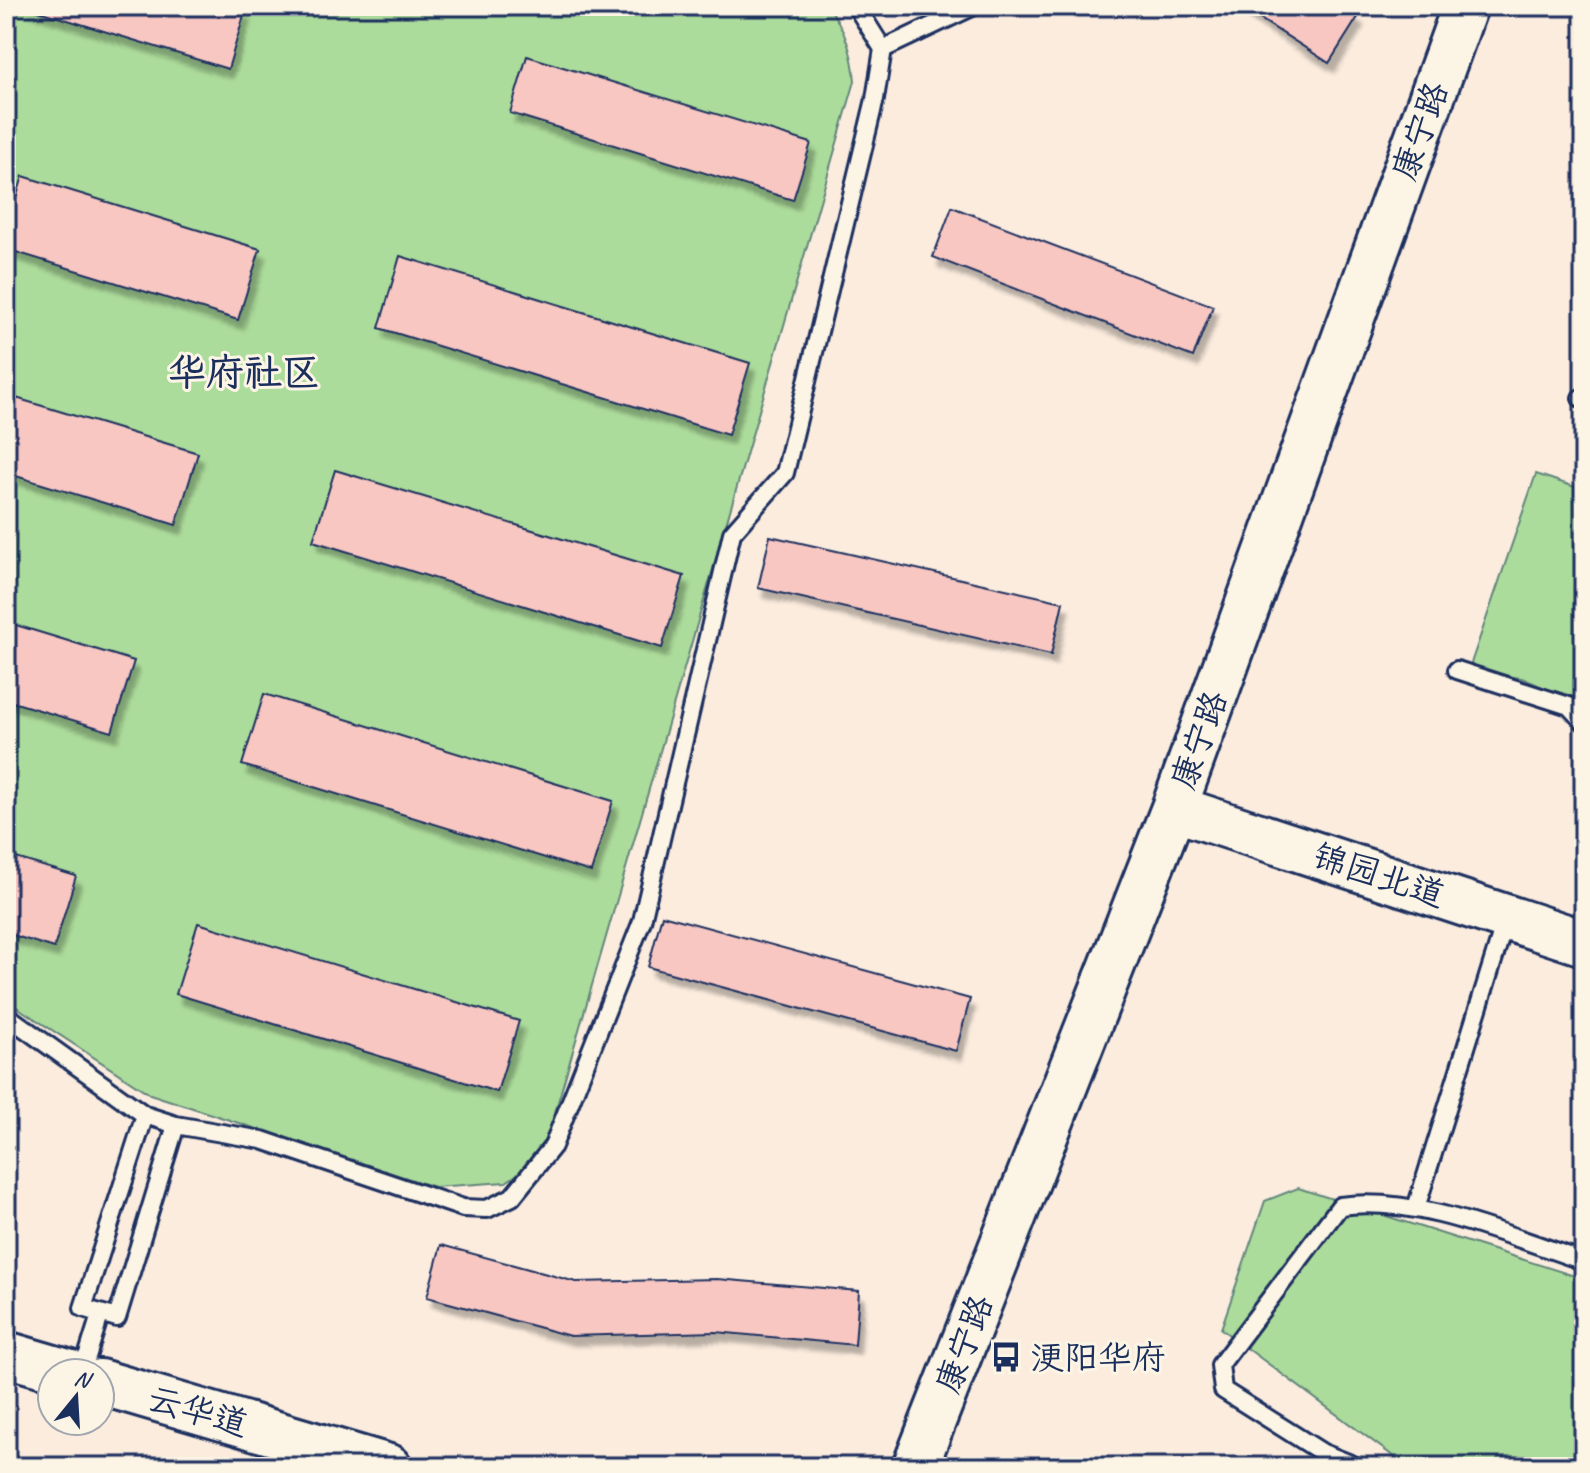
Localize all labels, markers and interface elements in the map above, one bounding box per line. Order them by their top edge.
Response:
street label: 康宁路 [1382,76,1458,186]
district label: 华府社区 [168,349,320,396]
street label: 康宁路 [1161,685,1237,795]
street label: 锦园北道 [1308,834,1450,916]
street label: 康宁路 [926,1289,1002,1399]
place label: 浭阳华府 [1030,1336,1166,1379]
bus stop icon: 浭阳华府 [989,1340,1023,1374]
north arrow [36,1357,116,1437]
text: N [71,1364,96,1395]
street label: 云华道 [143,1376,253,1446]

